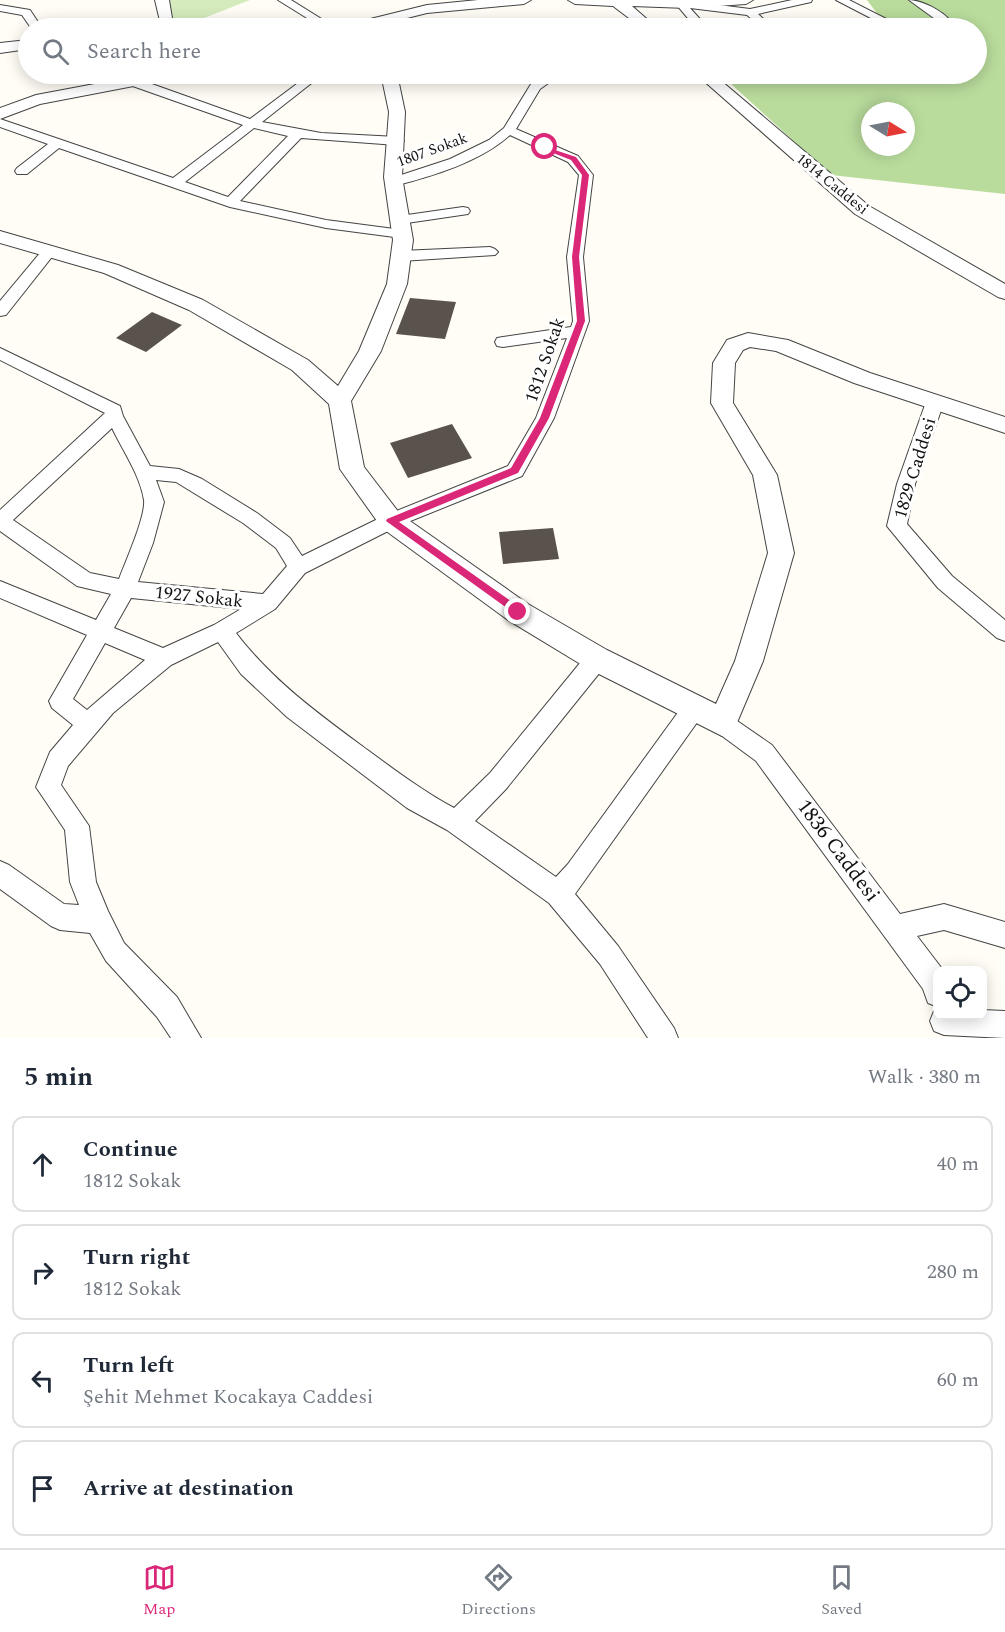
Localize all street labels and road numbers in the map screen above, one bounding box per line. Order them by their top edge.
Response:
street label: 1807 Sokak [393,127,471,173]
street label: 1814 Caddesi [791,148,873,220]
street label: 1812 Sokak [518,314,572,406]
street label: 1829 Caddesi [887,414,943,522]
street label: 1927 Sokak [153,579,245,615]
street label: 1836 Caddesi [788,793,888,909]

